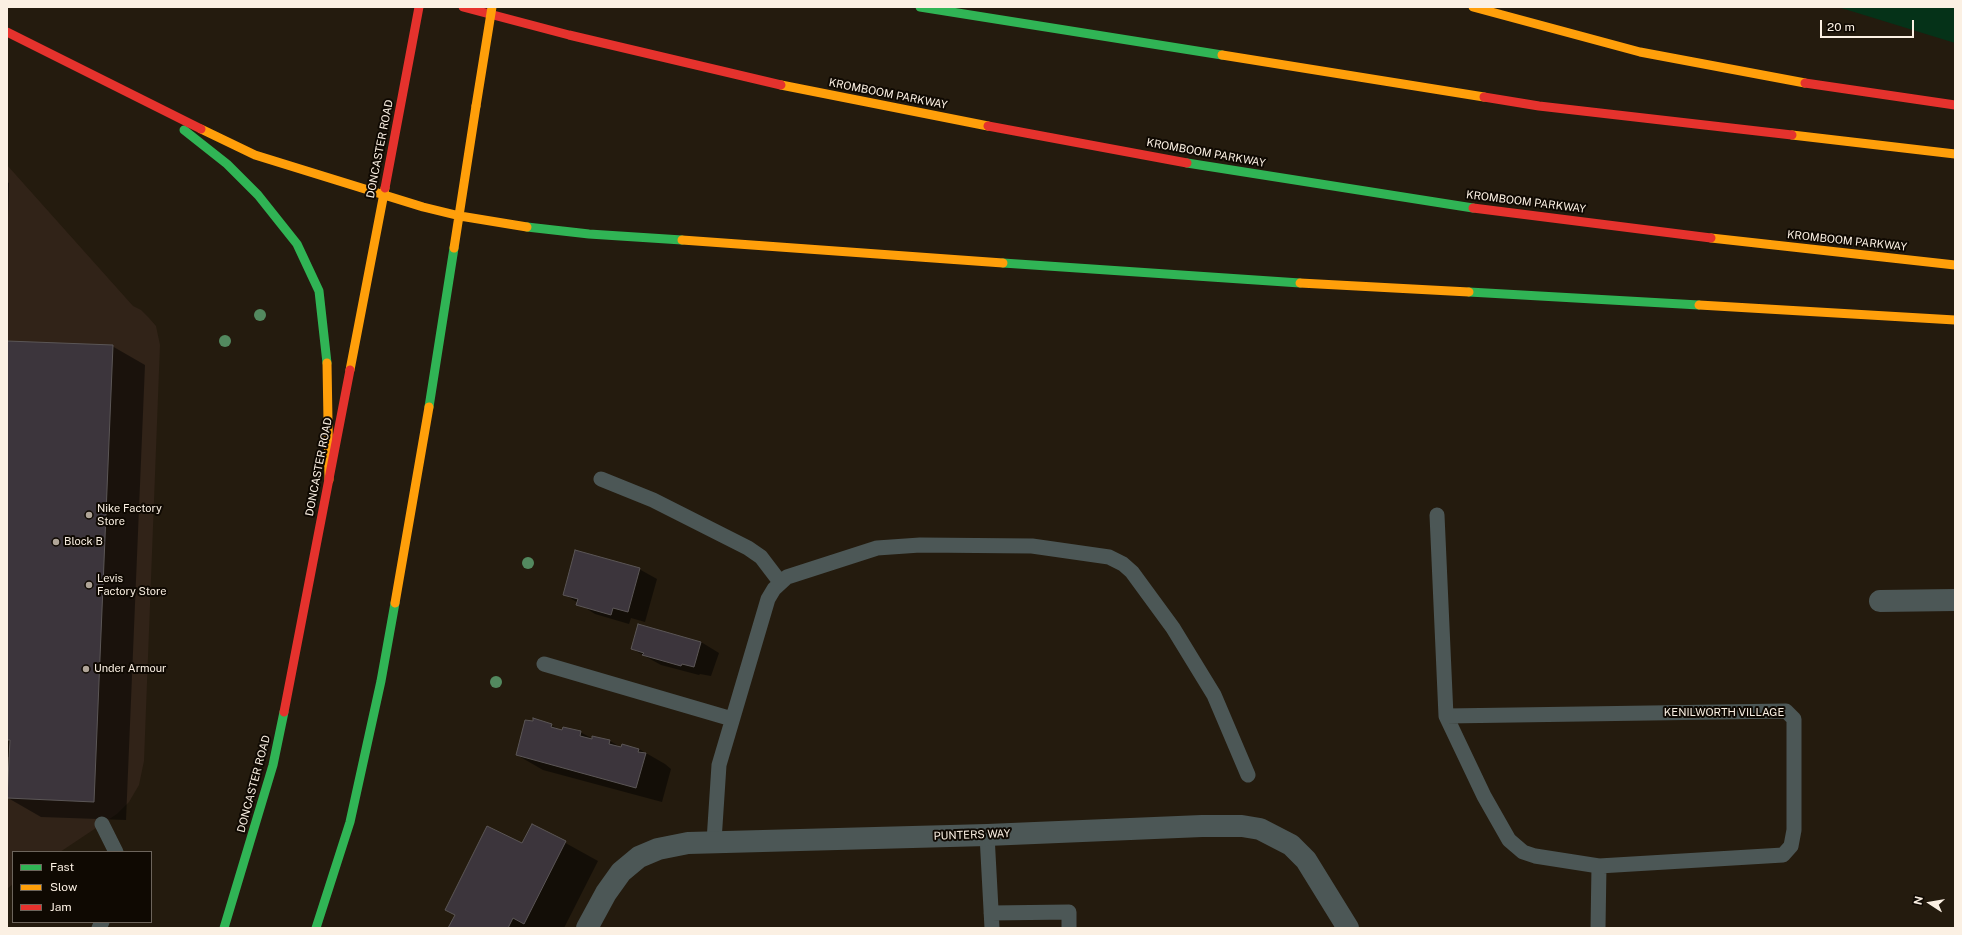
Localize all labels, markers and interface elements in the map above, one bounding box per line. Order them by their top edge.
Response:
scale bar [1822,12,1916,38]
text: 20 m [1827,20,1855,34]
street label: KROMBOOM PARKWAY [828,76,948,112]
street label: DONCASTER ROAD [364,99,396,199]
street label: KROMBOOM PARKWAY [1145,136,1267,170]
street label: KROMBOOM PARKWAY [1465,188,1587,216]
street label: KROMBOOM PARKWAY [1786,228,1908,254]
street label: DONCASTER ROAD [303,417,335,517]
place label: Nike Factory Store [97,502,162,528]
marker: Nike Factory Store [84,510,94,520]
place label: Block B [64,535,103,549]
marker: Block B [51,537,61,547]
place label: Levis Factory Store [97,572,167,598]
marker: Levis Factory Store [84,580,94,590]
place label: Under Armour [94,662,166,676]
marker: Under Armour [81,664,91,674]
street label: KENILWORTH VILLAGE [1664,706,1784,720]
street label: DONCASTER ROAD [235,734,273,834]
street label: PUNTERS WAY [933,827,1011,843]
legend [12,851,152,923]
text: Fast [50,860,74,874]
text: Slow [50,880,77,894]
north arrow [1910,883,1950,923]
text: N [1911,895,1925,906]
text: Jam [50,900,72,914]

